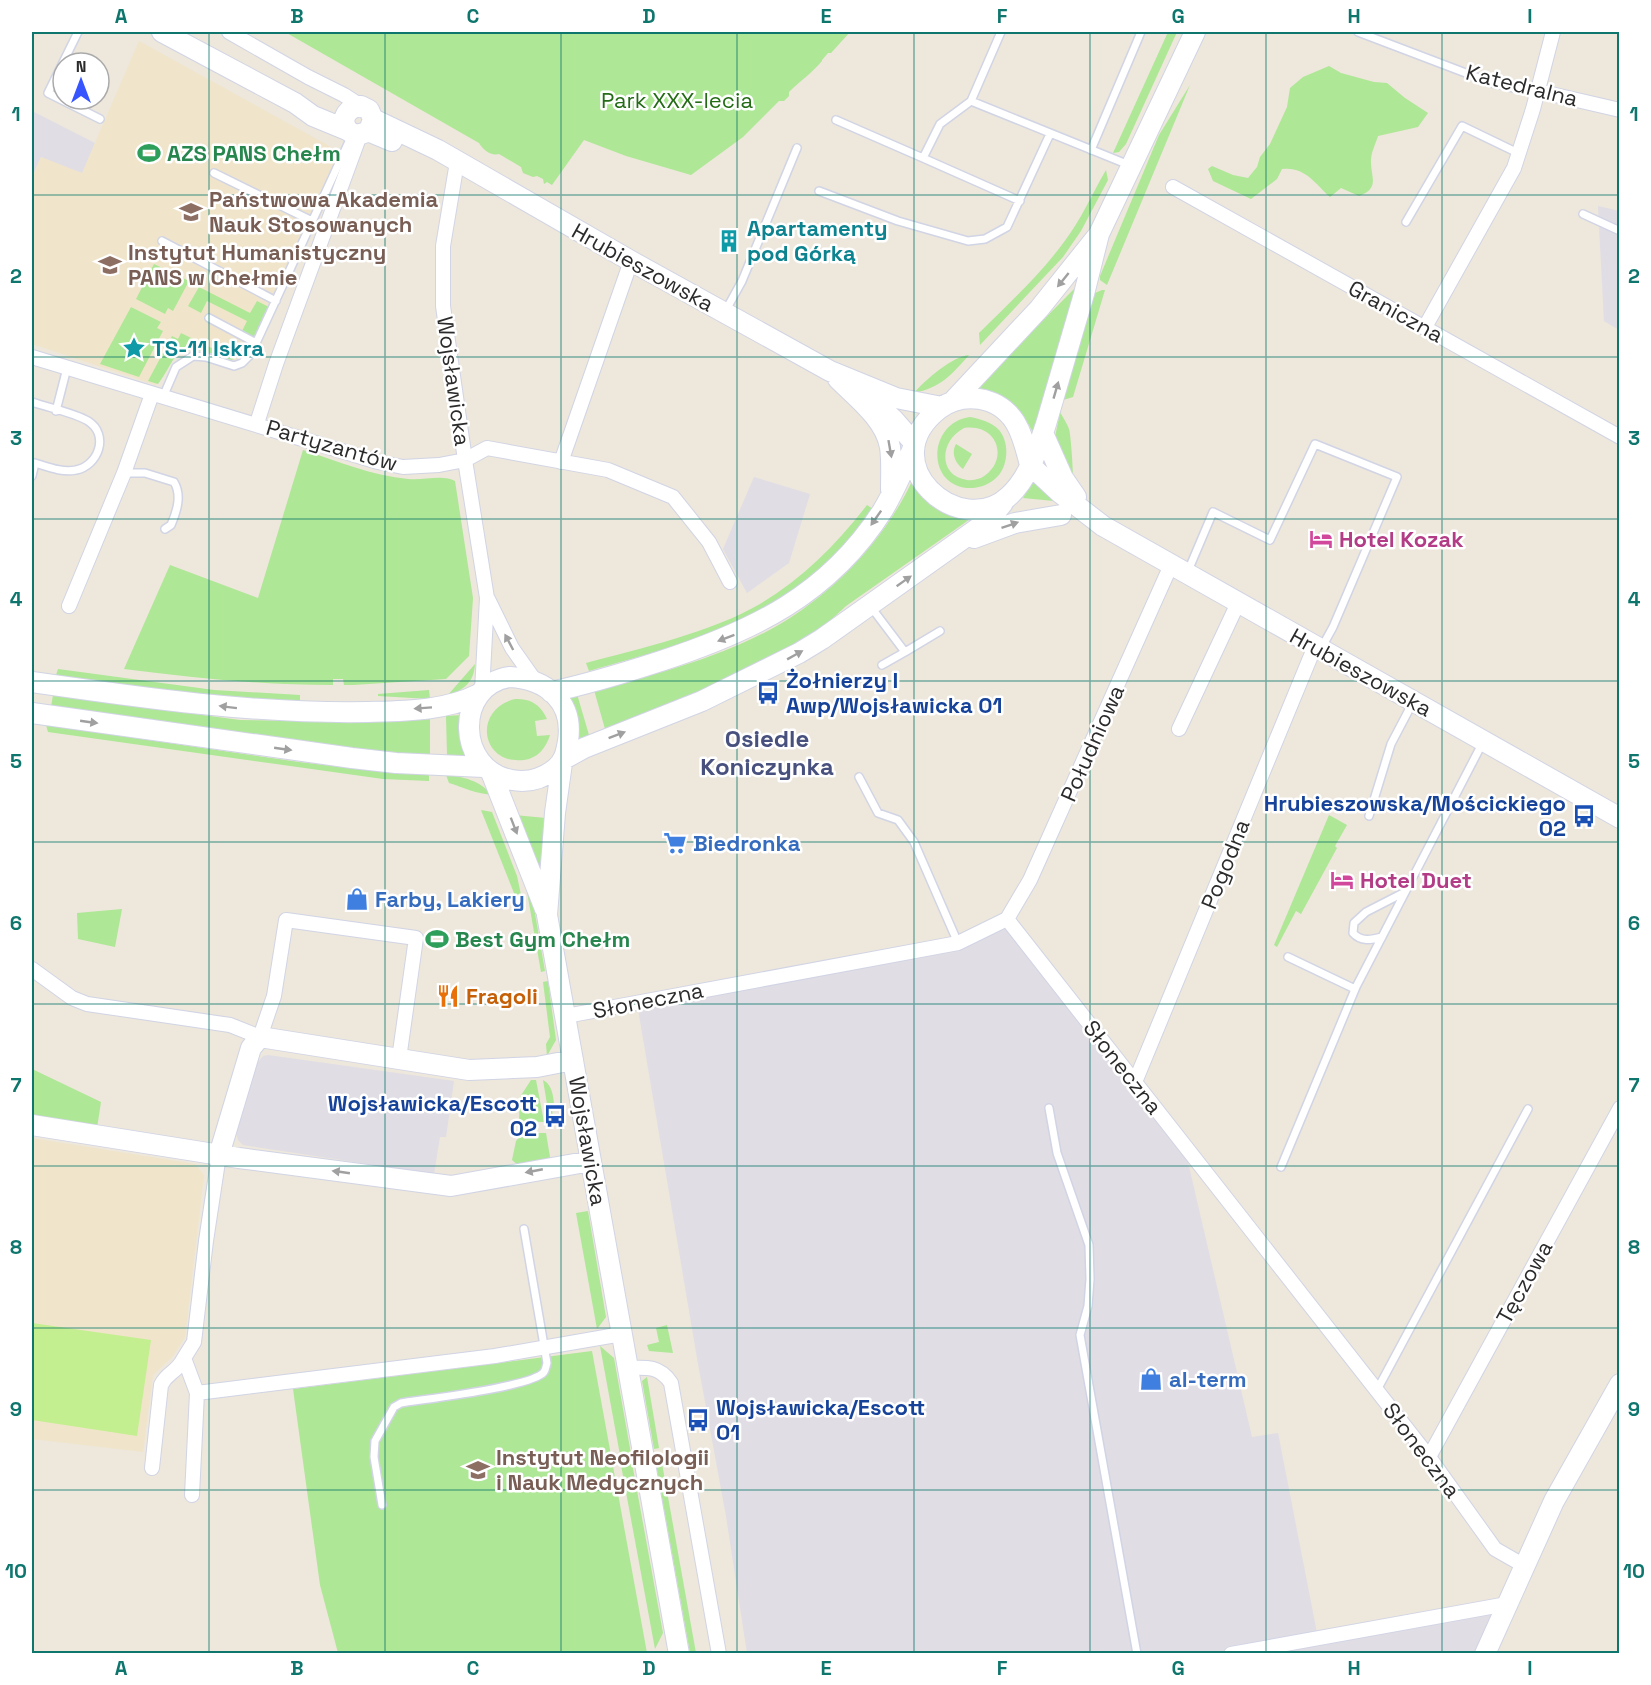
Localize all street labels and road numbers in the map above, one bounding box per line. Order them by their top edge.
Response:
street label: Katedralna [1463,58,1581,113]
street label: Hrubieszowska [567,216,719,318]
street label: Graniczna [1344,273,1449,349]
street label: Wojsławicka [431,314,477,448]
street label: Partyzantów [263,413,401,477]
street label: Hrubieszowska [1285,621,1437,723]
street label: Południowa [1054,680,1130,806]
street label: Pogodna [1194,815,1256,913]
street label: Słoneczna [590,975,706,1024]
street label: Słoneczna [1077,1014,1169,1120]
street label: Wojsławicka [563,1074,613,1208]
street label: Tęczowa [1490,1235,1558,1329]
street label: Słoneczna [1377,1397,1467,1503]

